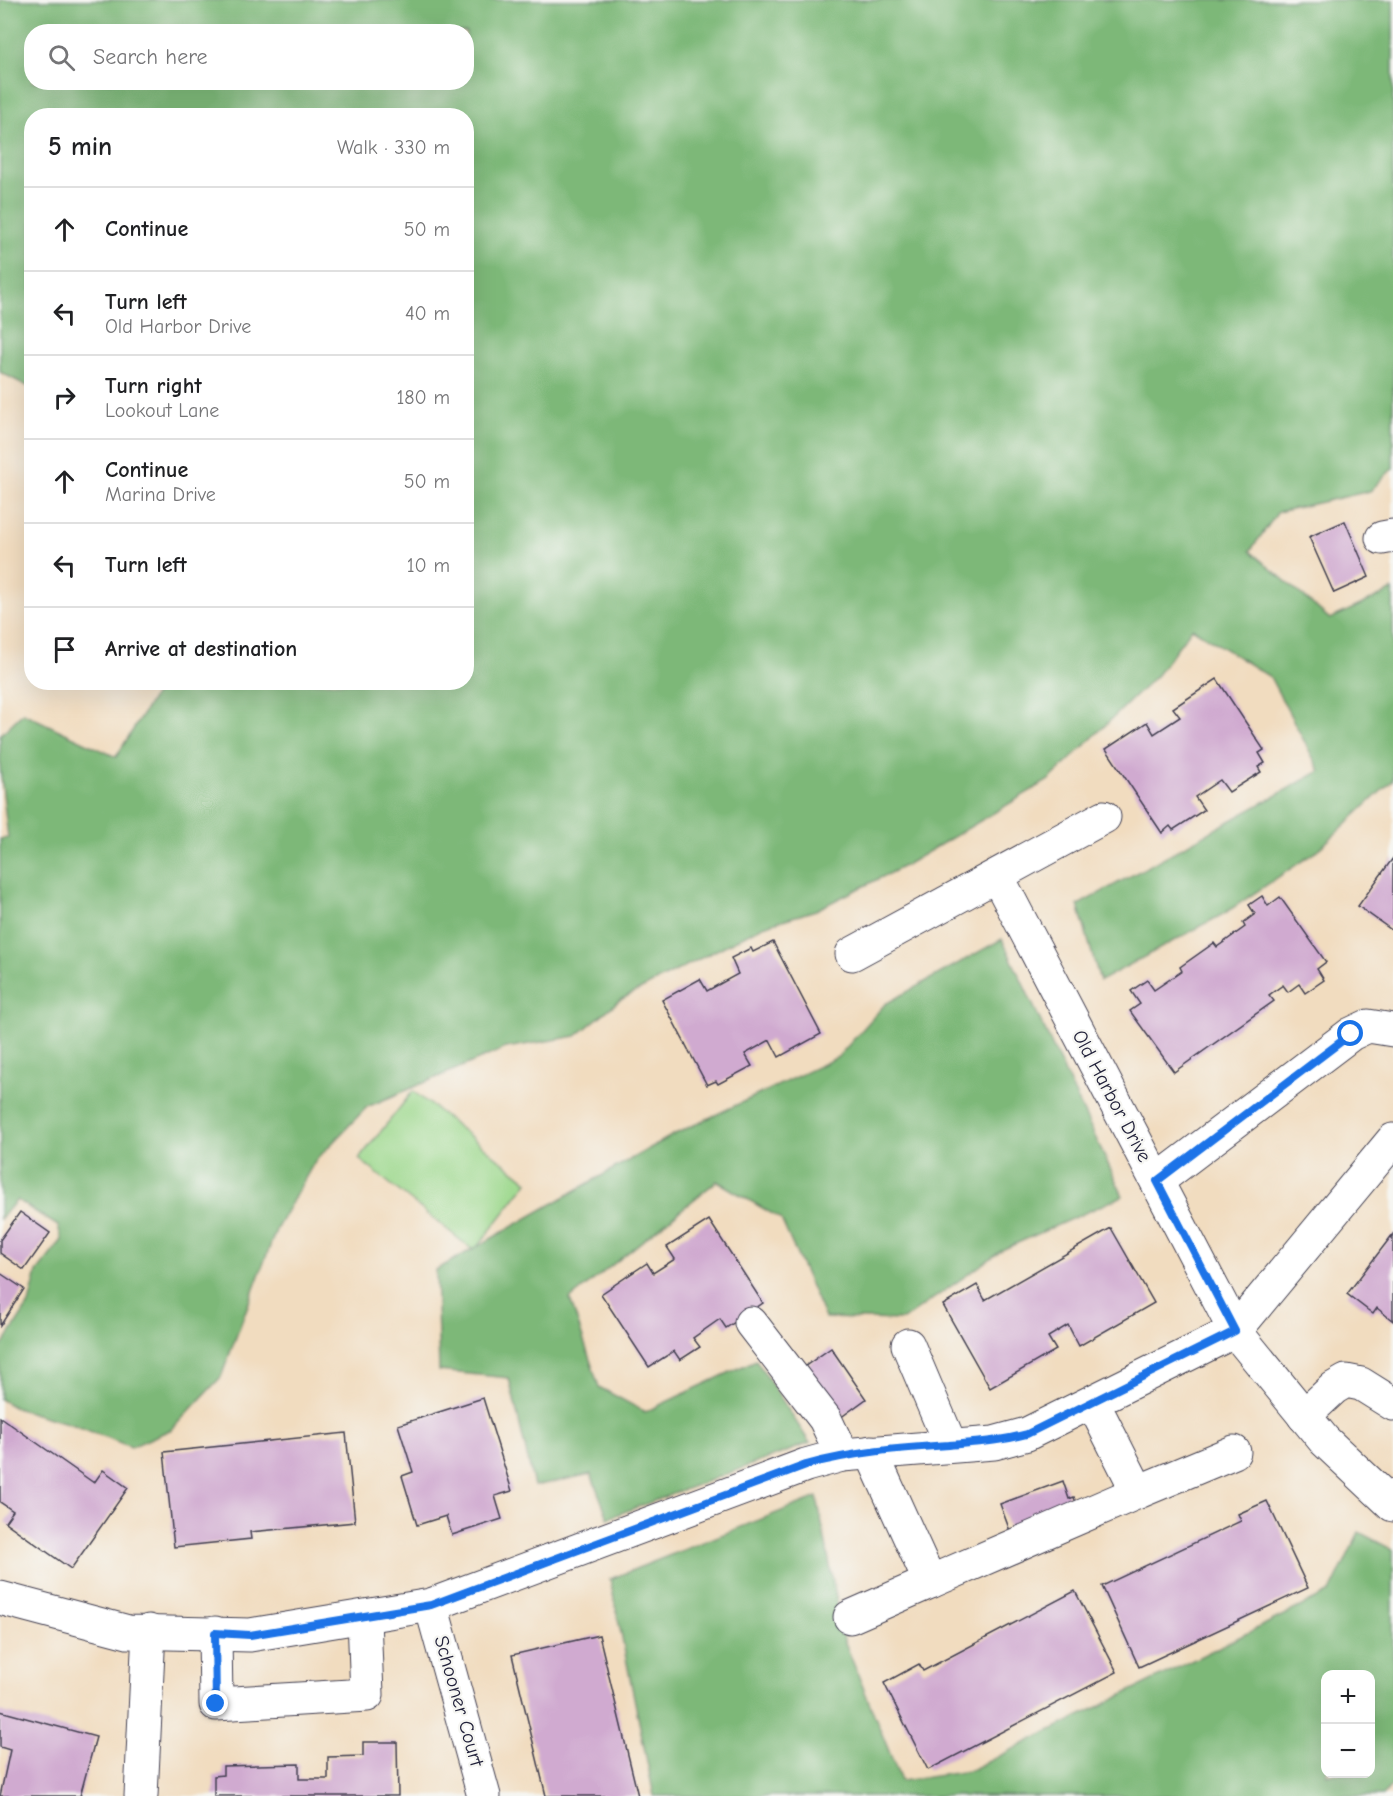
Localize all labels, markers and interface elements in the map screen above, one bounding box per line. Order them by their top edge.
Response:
search box [24,24,474,90]
icon: search [45,41,78,74]
text: Search here [93,44,208,70]
text: 5 min [48,132,112,162]
text: Walk · 330 m [337,136,450,159]
icon: ahead [48,213,81,246]
text: Continue [105,216,188,242]
text: 50 m [404,218,450,241]
text: Turn left [105,289,187,315]
icon: left [48,297,81,330]
text: 40 m [405,302,450,325]
text: Old Harbor Drive [105,315,251,338]
text: Turn right [105,373,202,399]
icon: right [48,381,81,414]
text: 180 m [396,386,450,409]
text: Lookout Lane [105,399,219,422]
text: Continue [105,457,188,483]
icon: ahead [48,465,81,498]
text: 50 m [404,470,450,493]
text: Marina Drive [105,483,216,506]
icon: left [48,549,81,582]
text: Turn left [105,552,187,578]
text: 10 m [407,554,450,577]
icon: arrive [48,633,81,666]
text: Arrive at destination [105,636,297,662]
route start [1337,1020,1363,1046]
street label: Old Harbor Drive [1068,1026,1156,1166]
street label: Schooner Court [429,1633,489,1770]
map controls [1321,1670,1375,1778]
button: + [1321,1670,1375,1724]
route end [202,1690,228,1716]
button: − [1321,1724,1375,1778]

